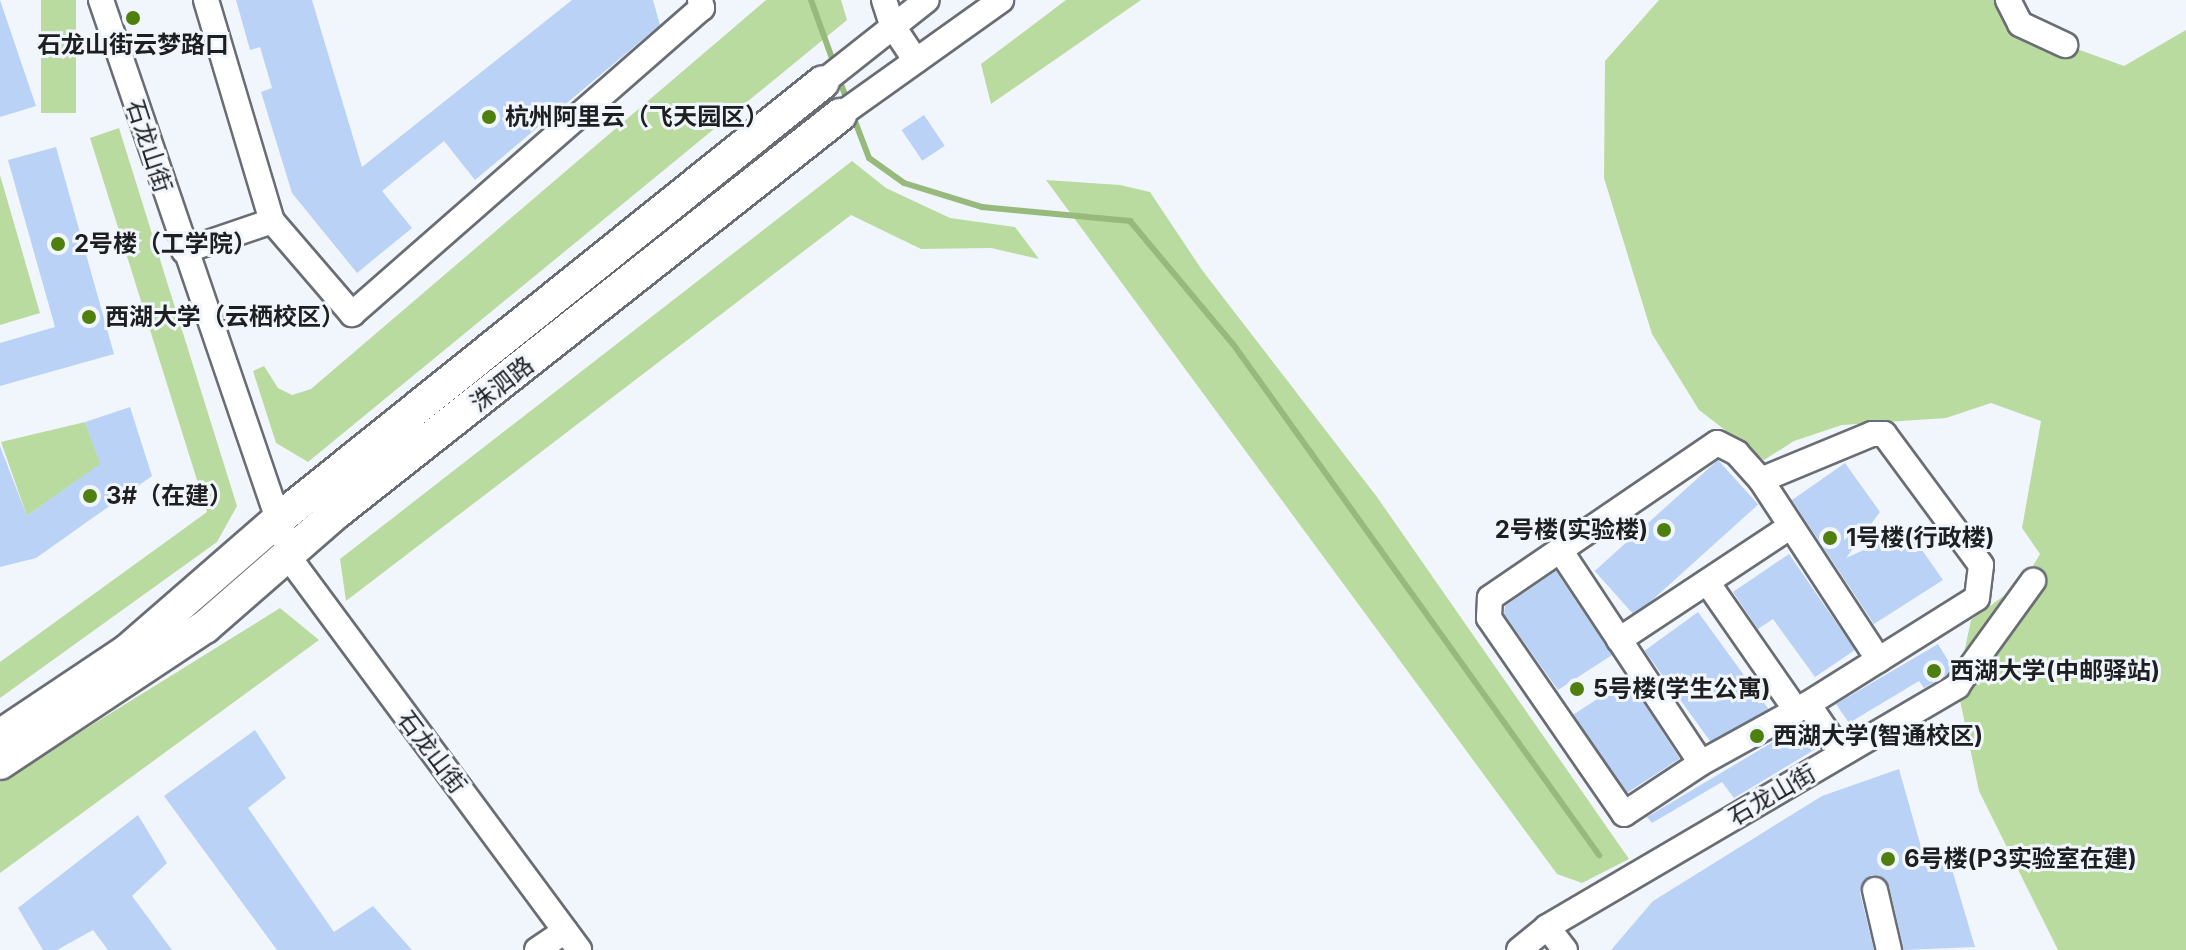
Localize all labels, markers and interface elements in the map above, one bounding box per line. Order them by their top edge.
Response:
marker: 石龙山街云梦路口 [124,9,142,27]
place label: 石龙山街云梦路口 [37,31,229,59]
street label: 石龙山街 [120,96,178,196]
place label: 杭州阿里云（飞天园区） [505,103,769,131]
marker: 杭州阿里云（飞天园区） [480,108,498,126]
place label: 2号楼（工学院） [74,230,257,258]
marker: 2号楼（工学院） [49,235,67,253]
place label: 西湖大学（云栖校区） [105,303,345,331]
marker: 西湖大学（云栖校区） [80,308,98,326]
street label: 洙泗路 [465,350,539,418]
place label: 3#（在建） [106,482,233,510]
marker: 3#（在建） [81,487,99,505]
place label: 2号楼(实验楼) [1495,516,1648,544]
marker: 2号楼(实验楼) [1655,521,1673,539]
place label: 1号楼(行政楼) [1846,524,1994,552]
marker: 1号楼(行政楼) [1821,529,1839,547]
place label: 西湖大学(中邮驿站) [1950,657,2160,685]
marker: 西湖大学(中邮驿站) [1925,662,1943,680]
place label: 5号楼(学生公寓) [1593,675,1770,703]
marker: 5号楼(学生公寓) [1568,680,1586,698]
street label: 石龙山街 [392,705,472,799]
place label: 西湖大学(智通校区) [1773,722,1983,750]
marker: 西湖大学(智通校区) [1748,727,1766,745]
street label: 石龙山街 [1723,759,1821,831]
place label: 6号楼(P3实验室在建) [1904,845,2137,873]
marker: 6号楼(P3实验室在建) [1879,850,1897,868]

